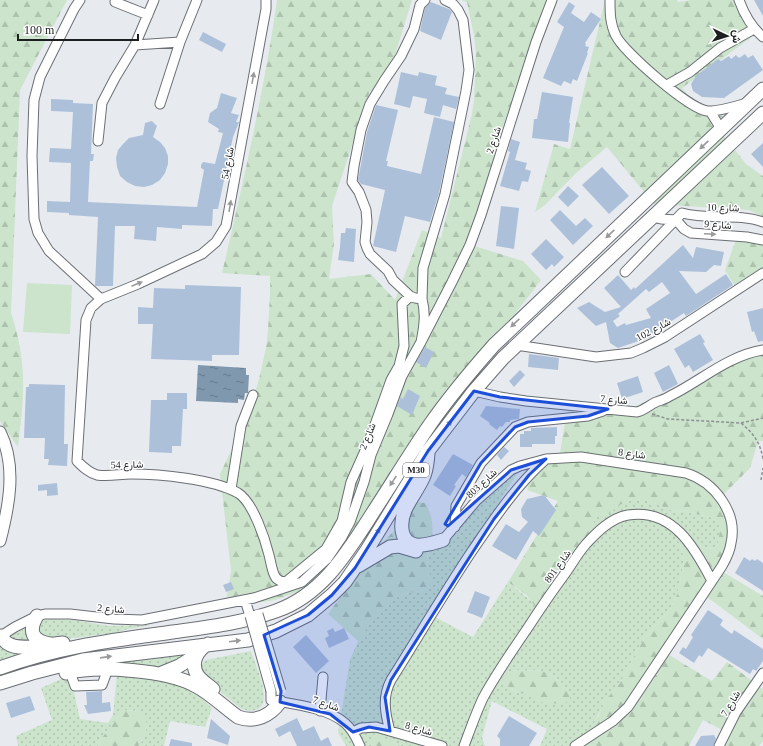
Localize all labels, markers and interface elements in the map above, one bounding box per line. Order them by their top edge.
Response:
scale bar [18,16,138,42]
north arrow [707,16,747,56]
text: 100 m [24,23,55,37]
text: ش [730,30,743,44]
one-way arrow [251,72,257,84]
street label: شارع 2 [484,125,504,155]
one-way arrow [699,140,709,150]
street label: شارع 54 [219,146,237,180]
one-way arrow [228,199,234,212]
street label: شارع 10 [706,201,740,215]
street label: شارع 9 [704,218,732,232]
one-way arrow [605,229,615,239]
one-way arrow [704,231,716,238]
one-way arrow [132,281,144,287]
street label: شارع 102 [634,316,673,344]
one-way arrow [510,319,520,328]
street label: شارع 7 [600,393,628,407]
one-way arrow [444,419,452,430]
street label: شارع 2 [357,421,379,451]
street label: شارع 8 [617,446,646,462]
street label: شارع 54 [111,459,144,471]
road number: M30 [403,463,429,477]
street label: شارع 803 [464,466,500,501]
one-way arrow [389,476,397,486]
one-way arrow [373,527,380,539]
street label: شارع 801 [542,548,574,585]
street label: شارع 2 [97,602,125,616]
one-way arrow [229,638,241,644]
one-way arrow [100,654,112,660]
street label: شارع 7 [719,688,743,718]
street label: شارع 7 [311,694,341,714]
street label: شارع 8 [404,719,434,739]

